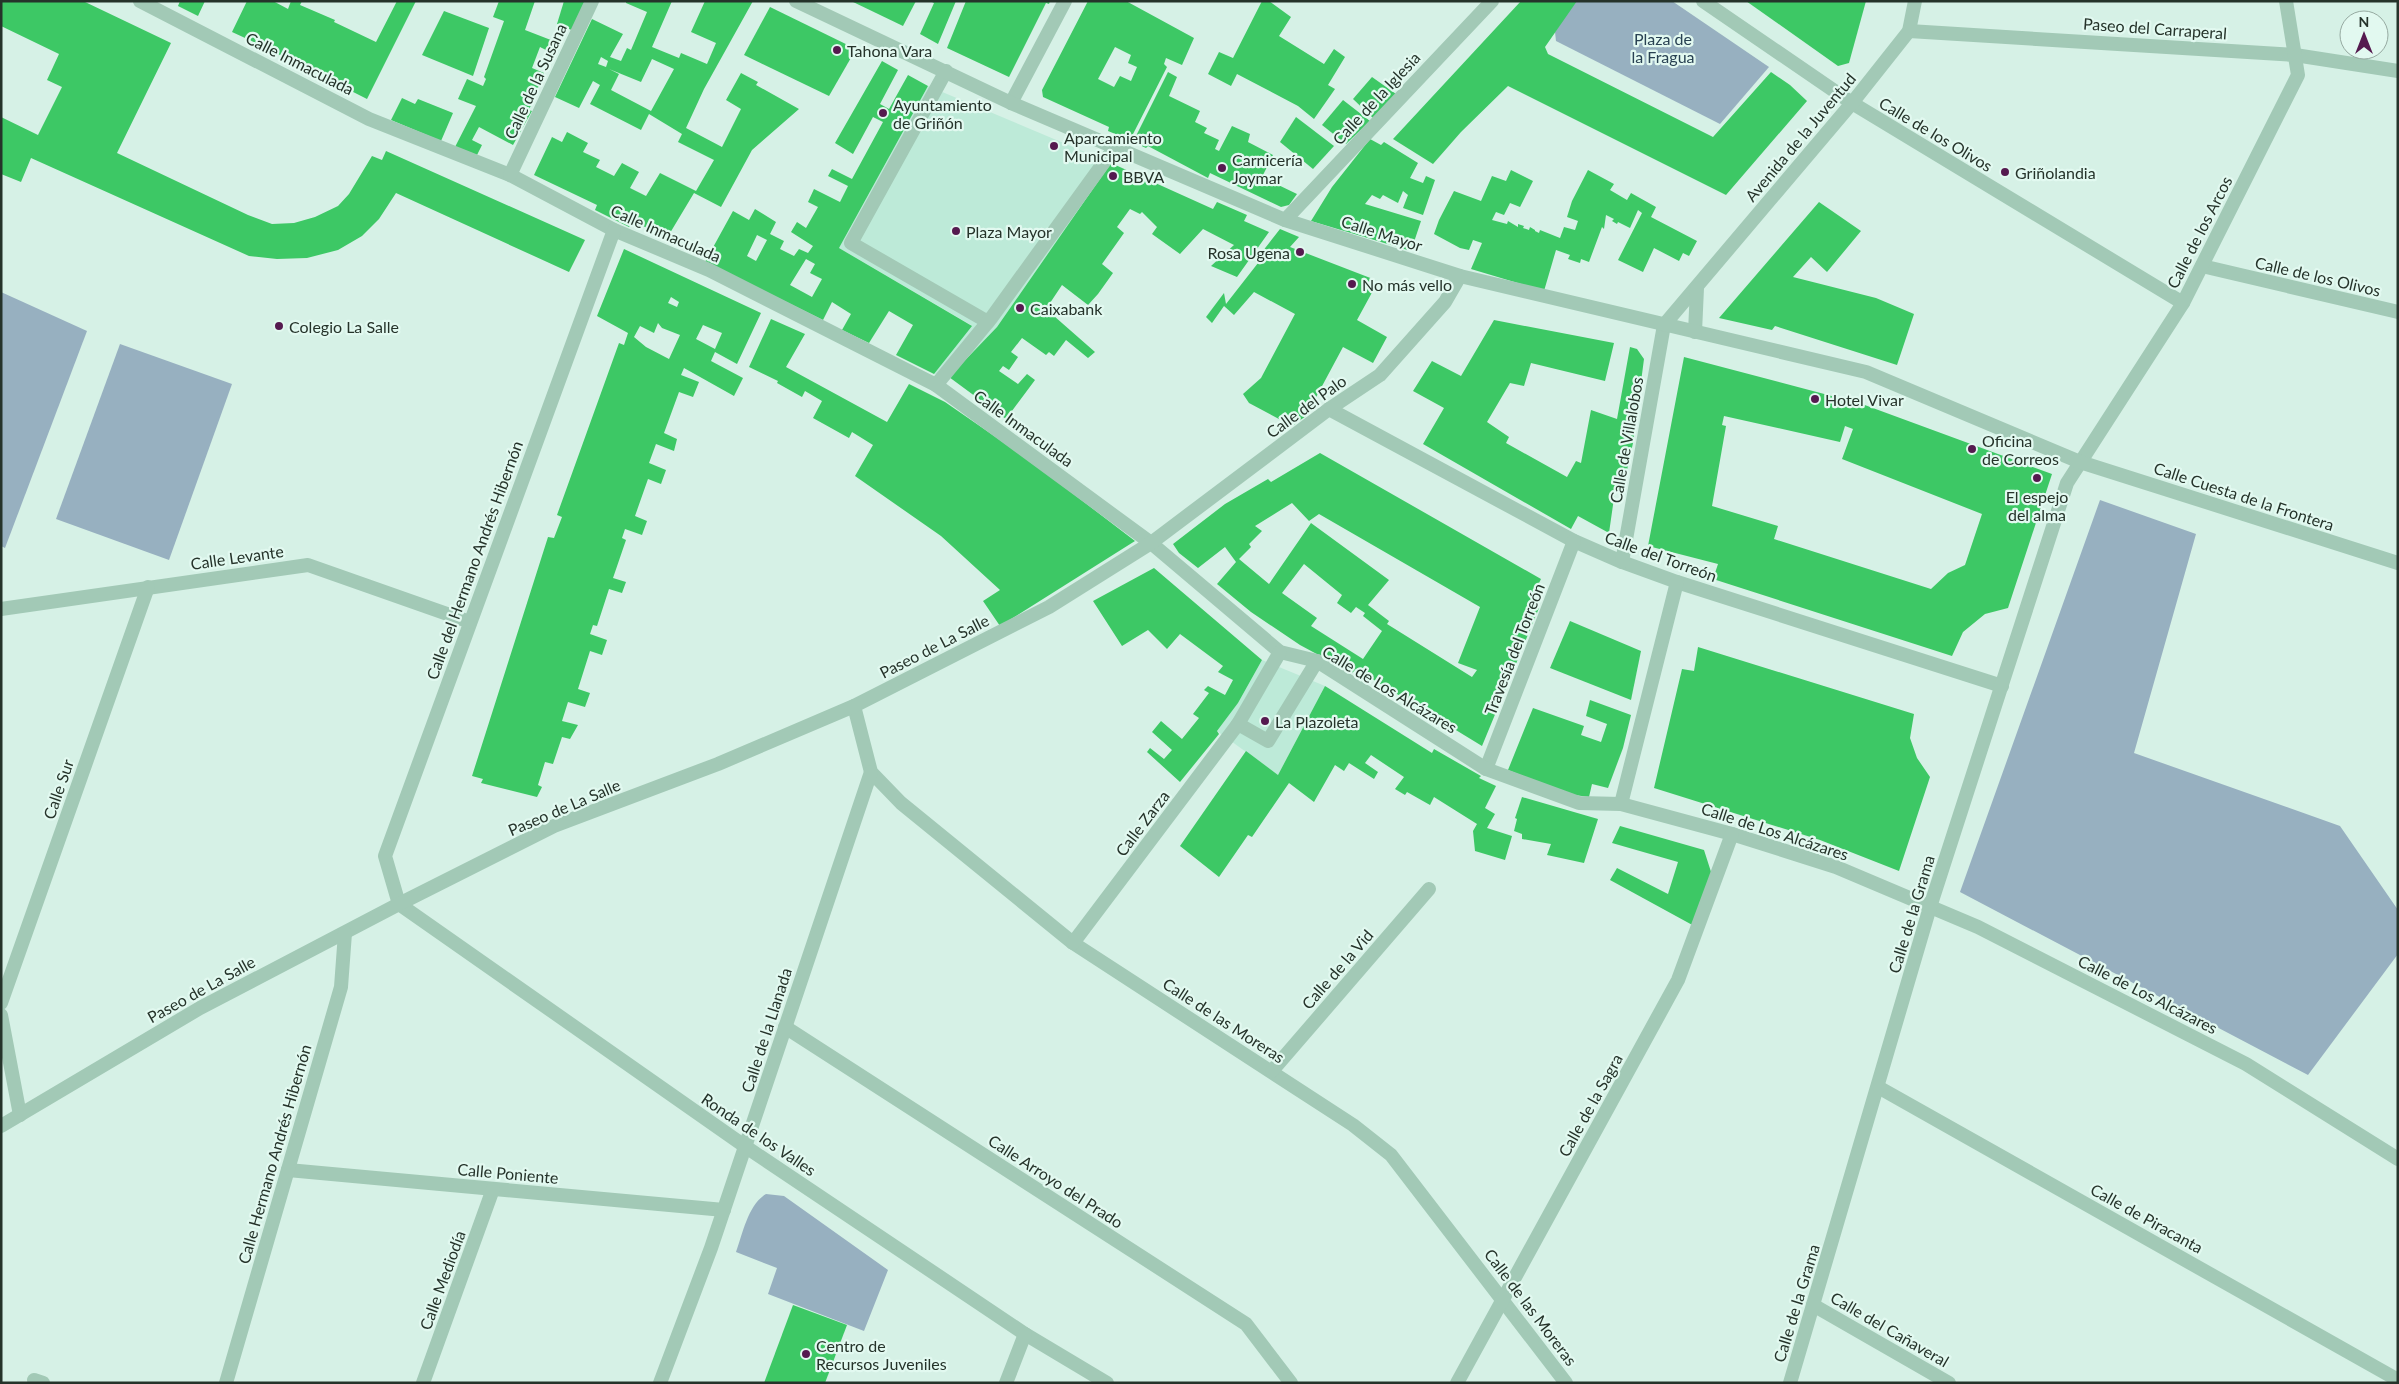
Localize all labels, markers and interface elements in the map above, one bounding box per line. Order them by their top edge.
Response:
north arrow [2339,10,2389,60]
street label: Paseo del Carraperal [2082,13,2228,43]
text: N [2359,13,2369,30]
street label: Calle de la Susana [500,20,570,142]
street label: Calle Inmaculada [243,28,357,98]
park label: Plaza de la Fragua [1631,29,1695,66]
place label: Tahona Vara [847,41,932,60]
marker: Tahona Vara [831,44,843,56]
street label: Calle de la Iglesia [1328,48,1424,148]
street label: Avenida de la Juventud [1741,69,1859,205]
street label: Calle de los Olivos [1876,93,1996,175]
place label: Ayuntamiento de Griñón [893,95,992,132]
marker: Ayuntamiento de Griñón [877,107,889,119]
place label: Aparcamiento Municipal [1064,128,1162,165]
marker: Aparcamiento Municipal [1048,140,1060,152]
place label: Carnicería Joymar [1232,150,1303,187]
marker: Carnicería Joymar [1216,162,1228,174]
place label: Griñolandia [2015,163,2096,182]
marker: Griñolandia [1999,166,2011,178]
place label: BBVA [1123,167,1164,186]
marker: BBVA [1107,170,1119,182]
street label: Calle de los Arcos [2163,173,2235,291]
street label: Calle Inmaculada [608,200,724,266]
street label: Calle Mayor [1339,211,1425,255]
place label: Plaza Mayor [966,222,1052,241]
marker: Plaza Mayor [950,225,962,237]
place label: Rosa Ugena [1208,243,1290,262]
marker: Rosa Ugena [1294,246,1306,258]
street label: Calle de los Olivos [2253,252,2383,300]
place label: No más vello [1362,275,1452,294]
marker: No más vello [1346,278,1358,290]
place label: Caixabank [1030,299,1103,318]
marker: Caixabank [1014,302,1026,314]
place label: Colegio La Salle [289,317,399,336]
marker: Colegio La Salle [273,320,285,332]
street label: Calle del Palo [1262,371,1350,441]
street label: Calle de Villalobos [1606,375,1646,505]
street label: Calle Inmaculada [971,386,1077,470]
place label: Hotel Vivar [1825,390,1904,409]
marker: Hotel Vivar [1809,393,1821,405]
place label: Oficina de Correos [1982,431,2059,468]
street label: Calle del Hermano Andrés Hibernón [422,438,526,682]
marker: Oficina de Correos [1966,443,1978,455]
street label: Calle Cuesta de la Frontera [2152,458,2336,534]
marker: El espejo del alma [2031,472,2043,484]
place label: El espejo del alma [2006,487,2068,524]
street label: Calle del Torreón [1602,527,1720,585]
street label: Calle Levante [189,541,285,573]
street label: Travesía del Torreón [1480,580,1548,718]
street label: Paseo de La Salle [876,610,992,682]
street label: Calle de Los Alcázares [1319,641,1461,737]
place label: La Plazoleta [1275,712,1359,731]
marker: La Plazoleta [1259,715,1271,727]
street label: Calle Sur [39,756,77,821]
street label: Paseo de La Salle [505,775,623,839]
street label: Calle Zarza [1111,786,1173,860]
street label: Calle de Los Alcázares [1699,798,1851,864]
street label: Calle de la Grama [1884,853,1938,975]
street label: Calle de la Vid [1297,925,1377,1013]
street label: Calle de Los Alcázares [2075,951,2221,1037]
street label: Paseo de La Salle [144,952,258,1026]
street label: Calle de la Llanada [737,965,795,1095]
street label: Calle de las Moreras [1160,974,1288,1066]
street label: Calle Hermano Andrés Hibernón [234,1042,314,1266]
street label: Calle de la Sagra [1554,1050,1626,1160]
street label: Ronda de los Valles [698,1089,820,1179]
street label: Calle Arroyo del Prado [985,1130,1127,1232]
street label: Calle Poniente [457,1159,559,1187]
street label: Calle de Piracanta [2088,1179,2206,1257]
street label: Calle Mediodía [415,1228,469,1332]
street label: Calle de la Grama [1769,1242,1823,1364]
street label: Calle de las Moreras [1481,1245,1581,1369]
street label: Calle del Cañaveral [1828,1287,1952,1371]
place label: Centro de Recursos Juveniles [816,1336,947,1373]
marker: Centro de Recursos Juveniles [800,1348,812,1360]

